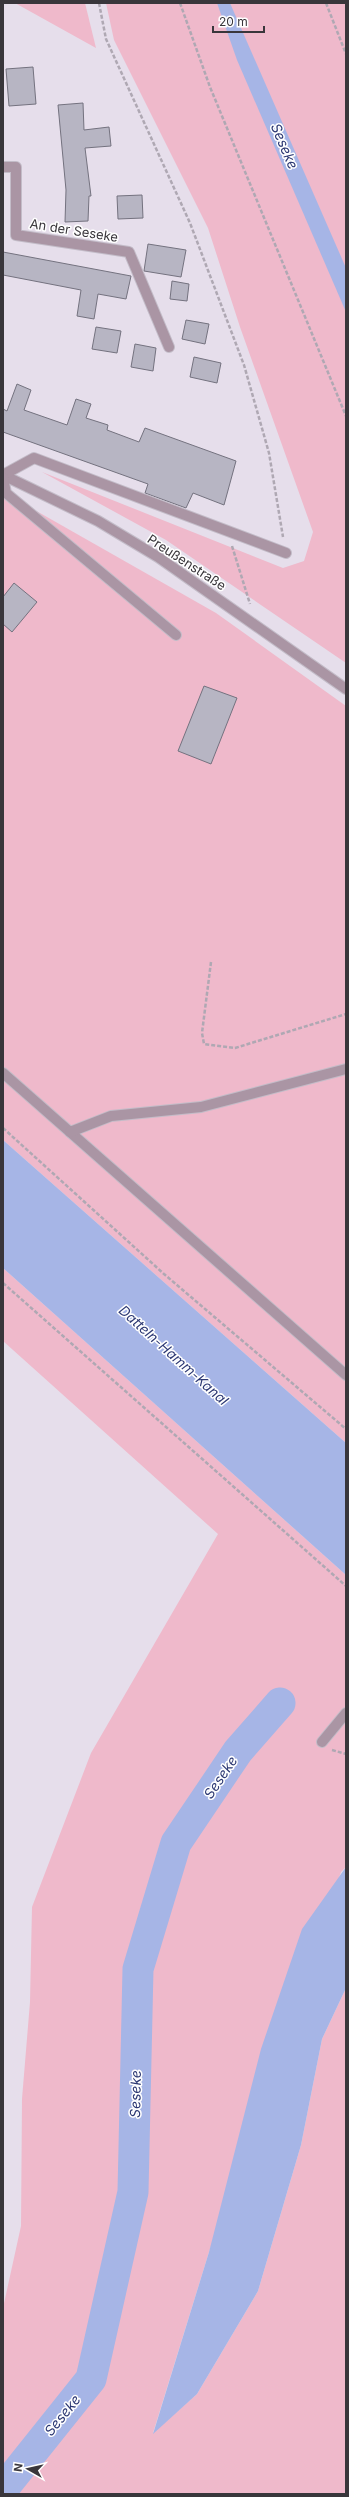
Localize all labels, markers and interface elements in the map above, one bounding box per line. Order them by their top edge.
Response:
scale bar [213,8,264,34]
text: 20 m [219,14,248,29]
water label: Seseke [268,121,302,171]
street label: An der Seseke [29,215,119,245]
street label: Preußenstraße [145,531,229,593]
water label: Datteln-Hamm-Kanal [116,1301,233,1409]
water label: Seseke [200,1752,240,1802]
water label: Seseke [126,2070,144,2118]
water label: Seseke [40,2391,84,2439]
north arrow [8,2449,48,2489]
text: N [11,2462,26,2473]

